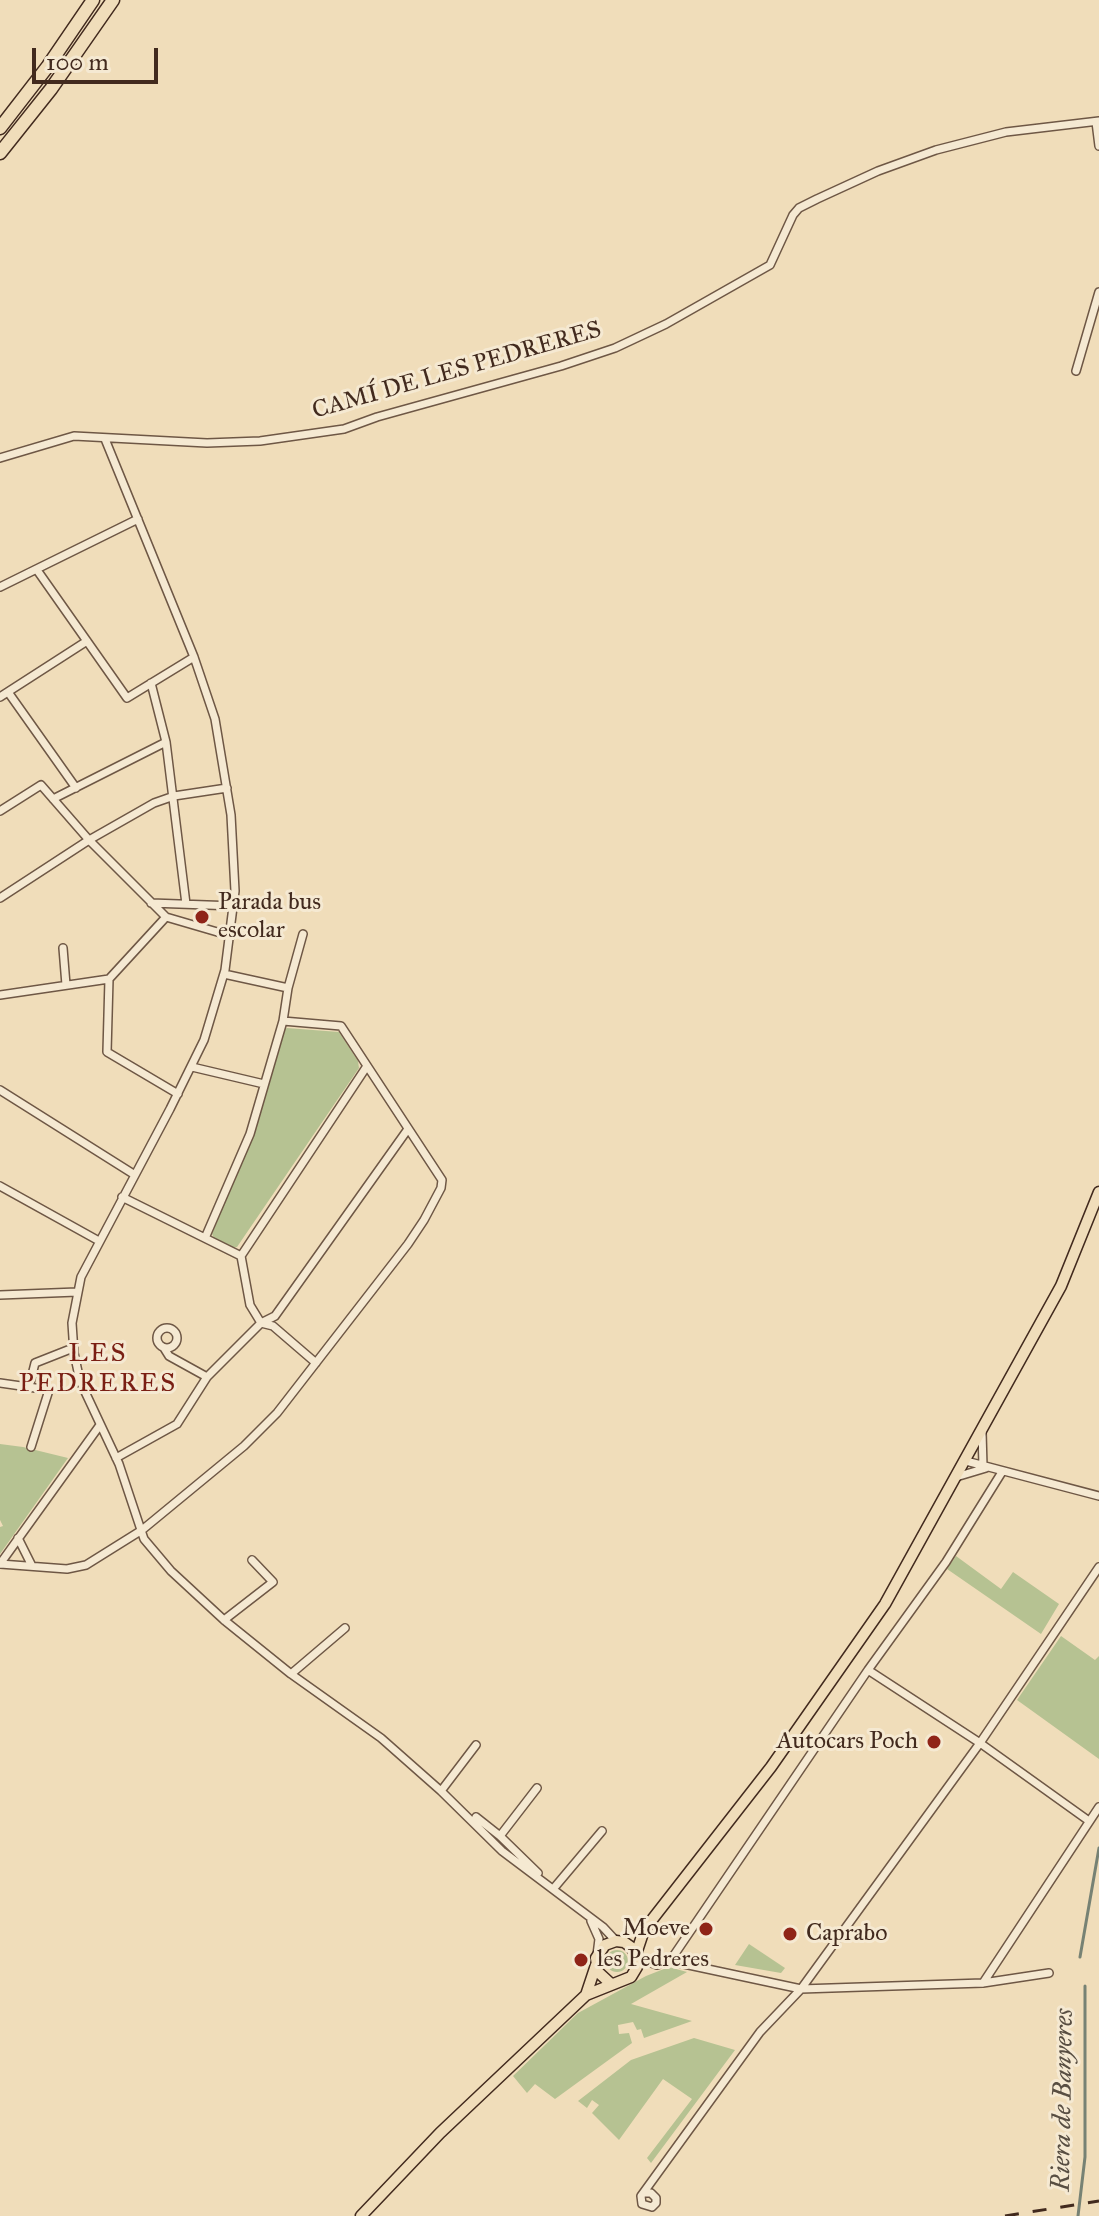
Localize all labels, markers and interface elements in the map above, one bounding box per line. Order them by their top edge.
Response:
scale bar [36,32,162,82]
text: 100 m [46,47,109,77]
street label: CAMÍ DE LES PEDRERES [309,316,605,426]
place label: Parada bus escolar [218,889,321,945]
marker: Parada bus escolar [193,908,211,926]
district label: LES PEDRERES [19,1339,177,1400]
place label: Autocars Poch [776,1728,918,1756]
marker: Autocars Poch [925,1733,943,1751]
place label: Moeve [622,1915,690,1943]
marker: Moeve [697,1920,715,1938]
place label: Caprabo [806,1920,887,1948]
marker: Caprabo [781,1925,799,1943]
place label: les Pedreres [597,1946,709,1974]
marker: les Pedreres [572,1951,590,1969]
water label: Riera de Banyeres [1047,2008,1081,2192]

